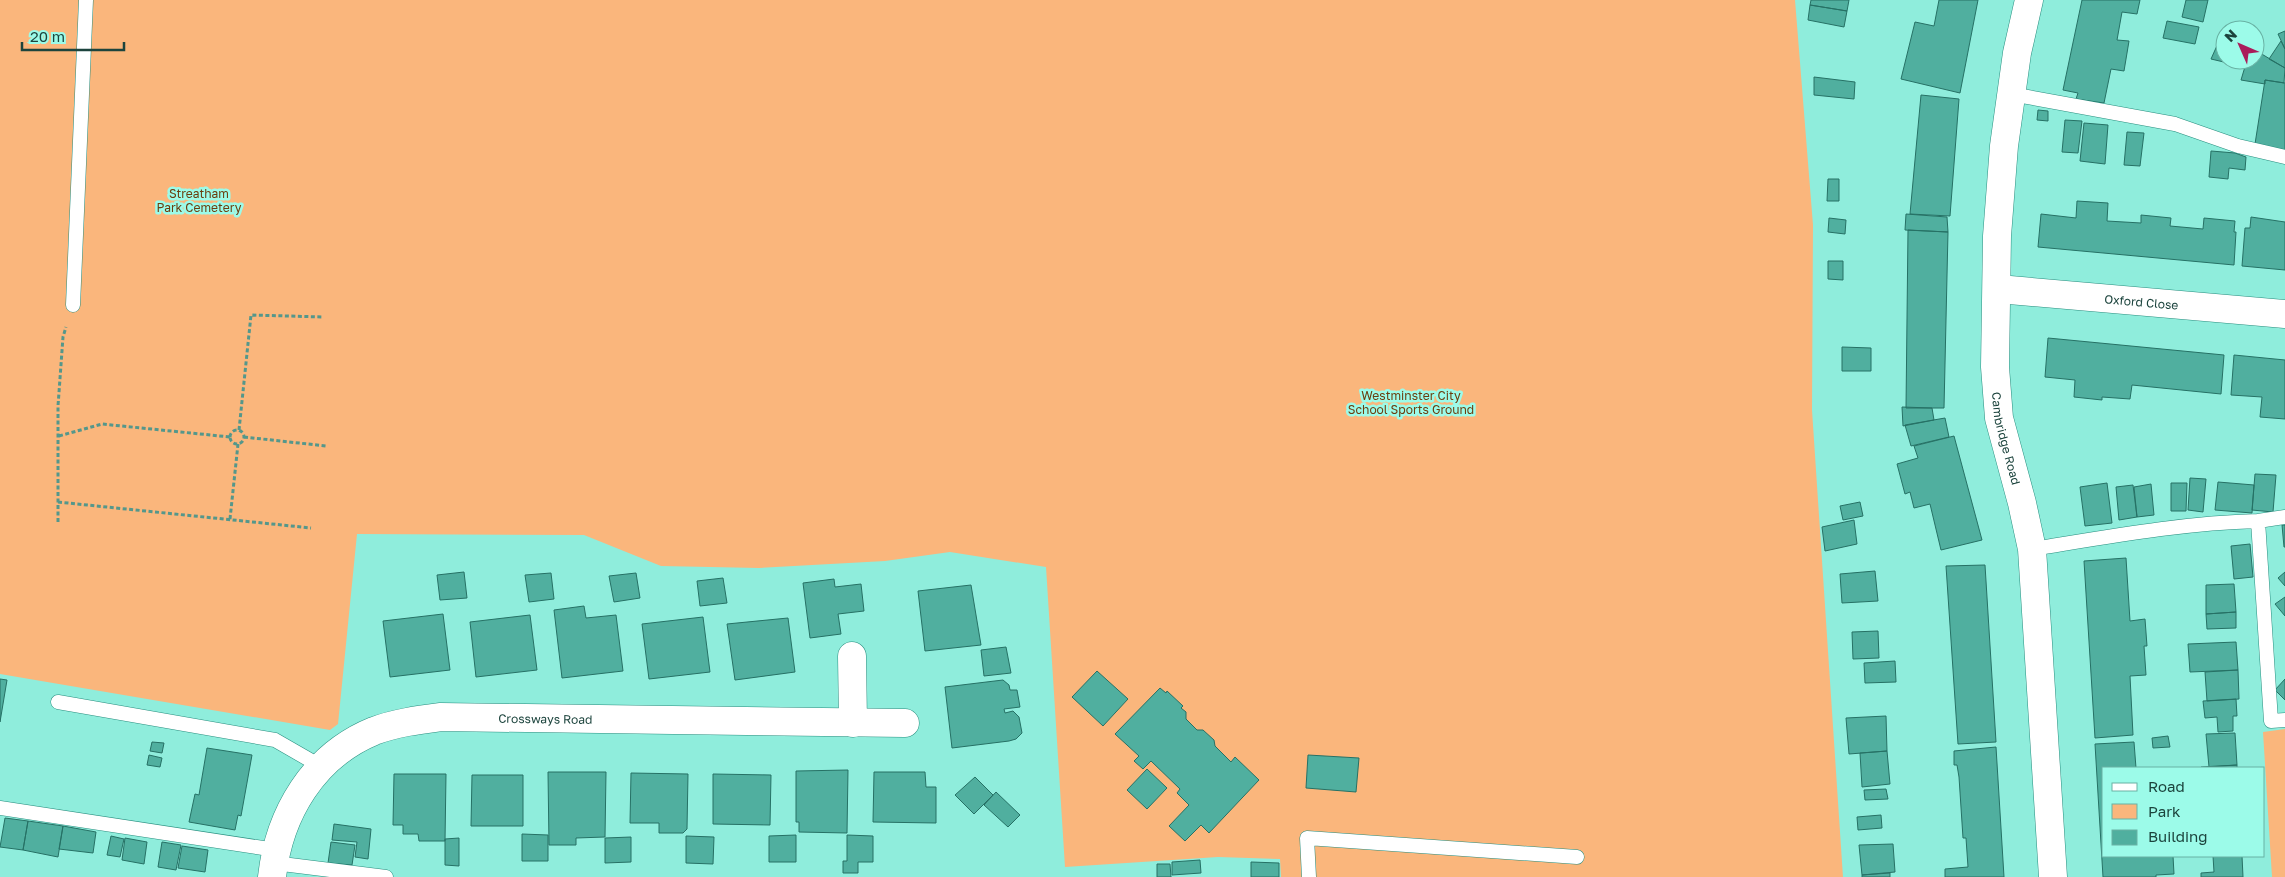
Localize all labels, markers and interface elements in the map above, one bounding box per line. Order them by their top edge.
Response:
scale bar [22,20,125,52]
north arrow [2215,20,2265,70]
text: N [2221,26,2240,45]
text: 20 m [30,27,65,45]
park label: Streatham Park Cemetery [156,186,242,215]
street label: Oxford Close [2104,291,2179,312]
park label: Westminster City School Sports Ground [1348,388,1474,417]
street label: Cambridge Road [1989,391,2024,486]
street label: Crossways Road [498,710,593,726]
legend [2102,767,2265,857]
text: Road [2148,777,2185,795]
text: Park [2148,802,2181,820]
text: Building [2148,827,2208,845]

